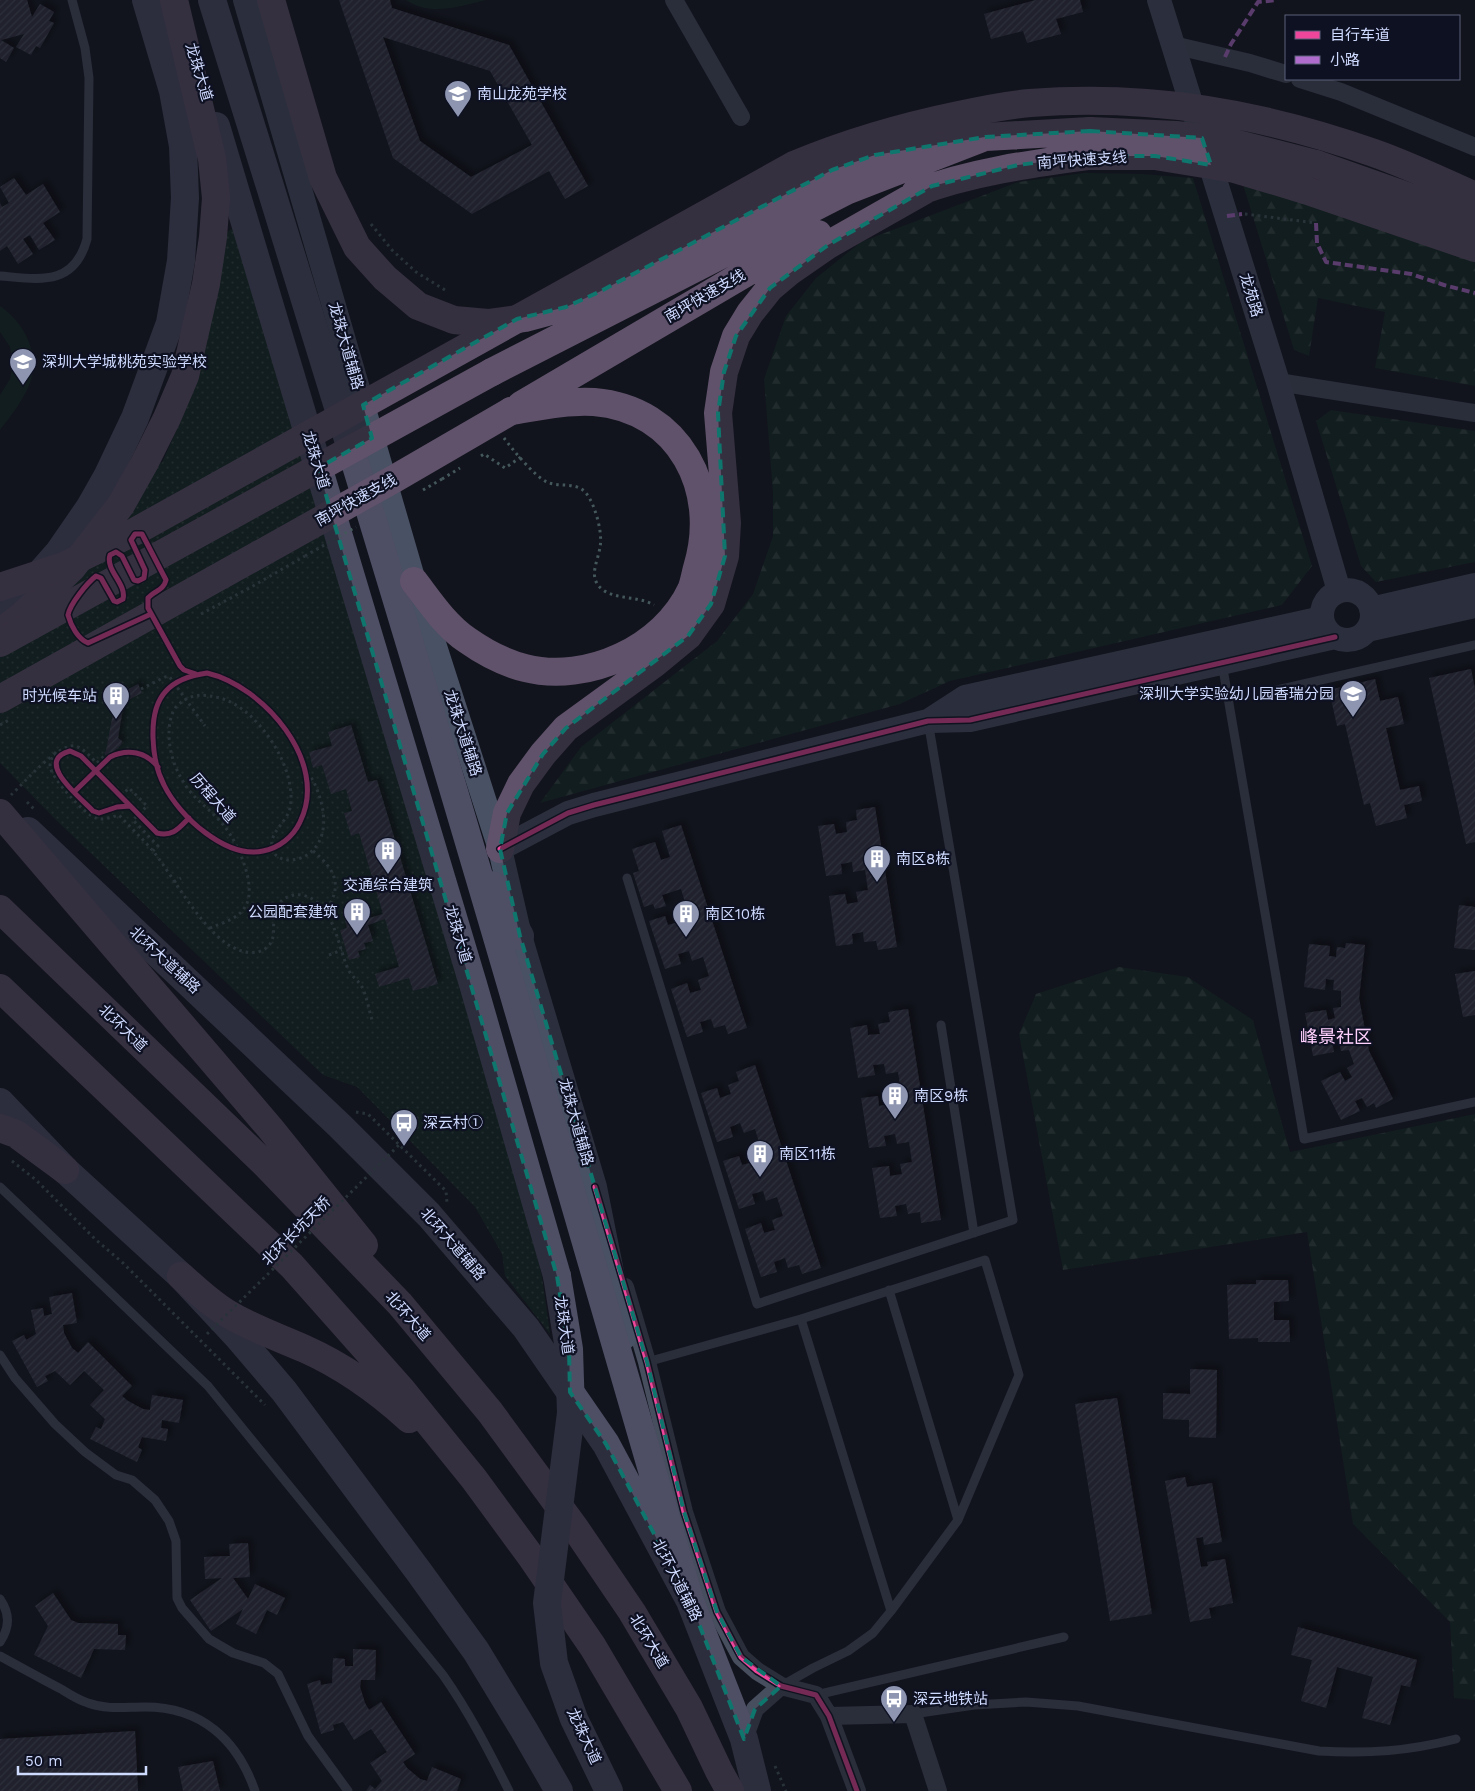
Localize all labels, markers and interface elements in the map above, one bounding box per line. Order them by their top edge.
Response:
legend [1285,15,1460,80]
text: 自行车道 [1330,26,1390,44]
street label: 龙珠大道 [182,41,216,103]
text: 小路 [1330,51,1360,69]
school or university icon: 南山龙苑学校 [443,79,473,118]
place label: 南山龙苑学校 [477,85,567,103]
street label: 南坪快速支线 [1036,148,1128,172]
street label: 南坪快速支线 [662,266,748,326]
street label: 龙苑路 [1236,271,1266,319]
street label: 龙珠大道辅路 [325,300,367,392]
school or university icon: 深圳大学城桃苑实验学校 [8,347,38,386]
place label: 深圳大学城桃苑实验学校 [42,353,207,371]
street label: 龙珠大道 [299,429,333,491]
street label: 南坪快速支线 [312,470,400,530]
school or university icon: 深圳大学实验幼儿园香瑞分园 [1338,679,1368,718]
building icon: 时光候车站 [101,681,131,720]
place label: 深圳大学实验幼儿园香瑞分园 [1139,685,1334,703]
place label: 时光候车站 [22,687,97,705]
street label: 龙珠大道辅路 [441,687,485,779]
street label: 历程大道 [187,769,239,827]
building icon: 交通综合建筑 [373,836,403,875]
building icon: 南区8栋 [862,844,892,883]
place label: 南区8栋 [896,850,950,868]
place label: 交通综合建筑 [343,876,433,894]
building icon: 公园配套建筑 [342,897,372,936]
building icon: 南区10栋 [671,899,701,938]
place label: 公园配套建筑 [248,903,338,921]
street label: 龙珠大道 [441,903,475,965]
place label: 南区10栋 [705,905,765,923]
street label: 北环大道辅路 [126,923,204,997]
street label: 北环大道 [95,1001,151,1055]
district label: 峰景社区 [1300,1026,1372,1047]
street label: 龙珠大道辅路 [555,1076,597,1168]
building icon: 南区9栋 [880,1081,910,1120]
place label: 南区9栋 [914,1087,968,1105]
bus stop icon: 深云村① [389,1108,419,1147]
place label: 深云村① [423,1114,483,1132]
building icon: 南区11栋 [745,1139,775,1178]
place label: 南区11栋 [779,1145,836,1163]
street label: 北环长坑天桥 [258,1193,334,1269]
street label: 北环大道辅路 [417,1204,489,1284]
street label: 北环大道 [382,1287,434,1345]
street label: 龙珠大道 [551,1294,577,1356]
street label: 北环大道辅路 [649,1536,705,1624]
street label: 北环大道 [626,1611,672,1671]
bus stop icon: 深云地铁站 [879,1684,909,1723]
place label: 深云地铁站 [913,1690,988,1708]
street label: 龙珠大道 [563,1705,605,1767]
scale bar [18,1744,145,1776]
text: 50 m [25,1752,62,1770]

